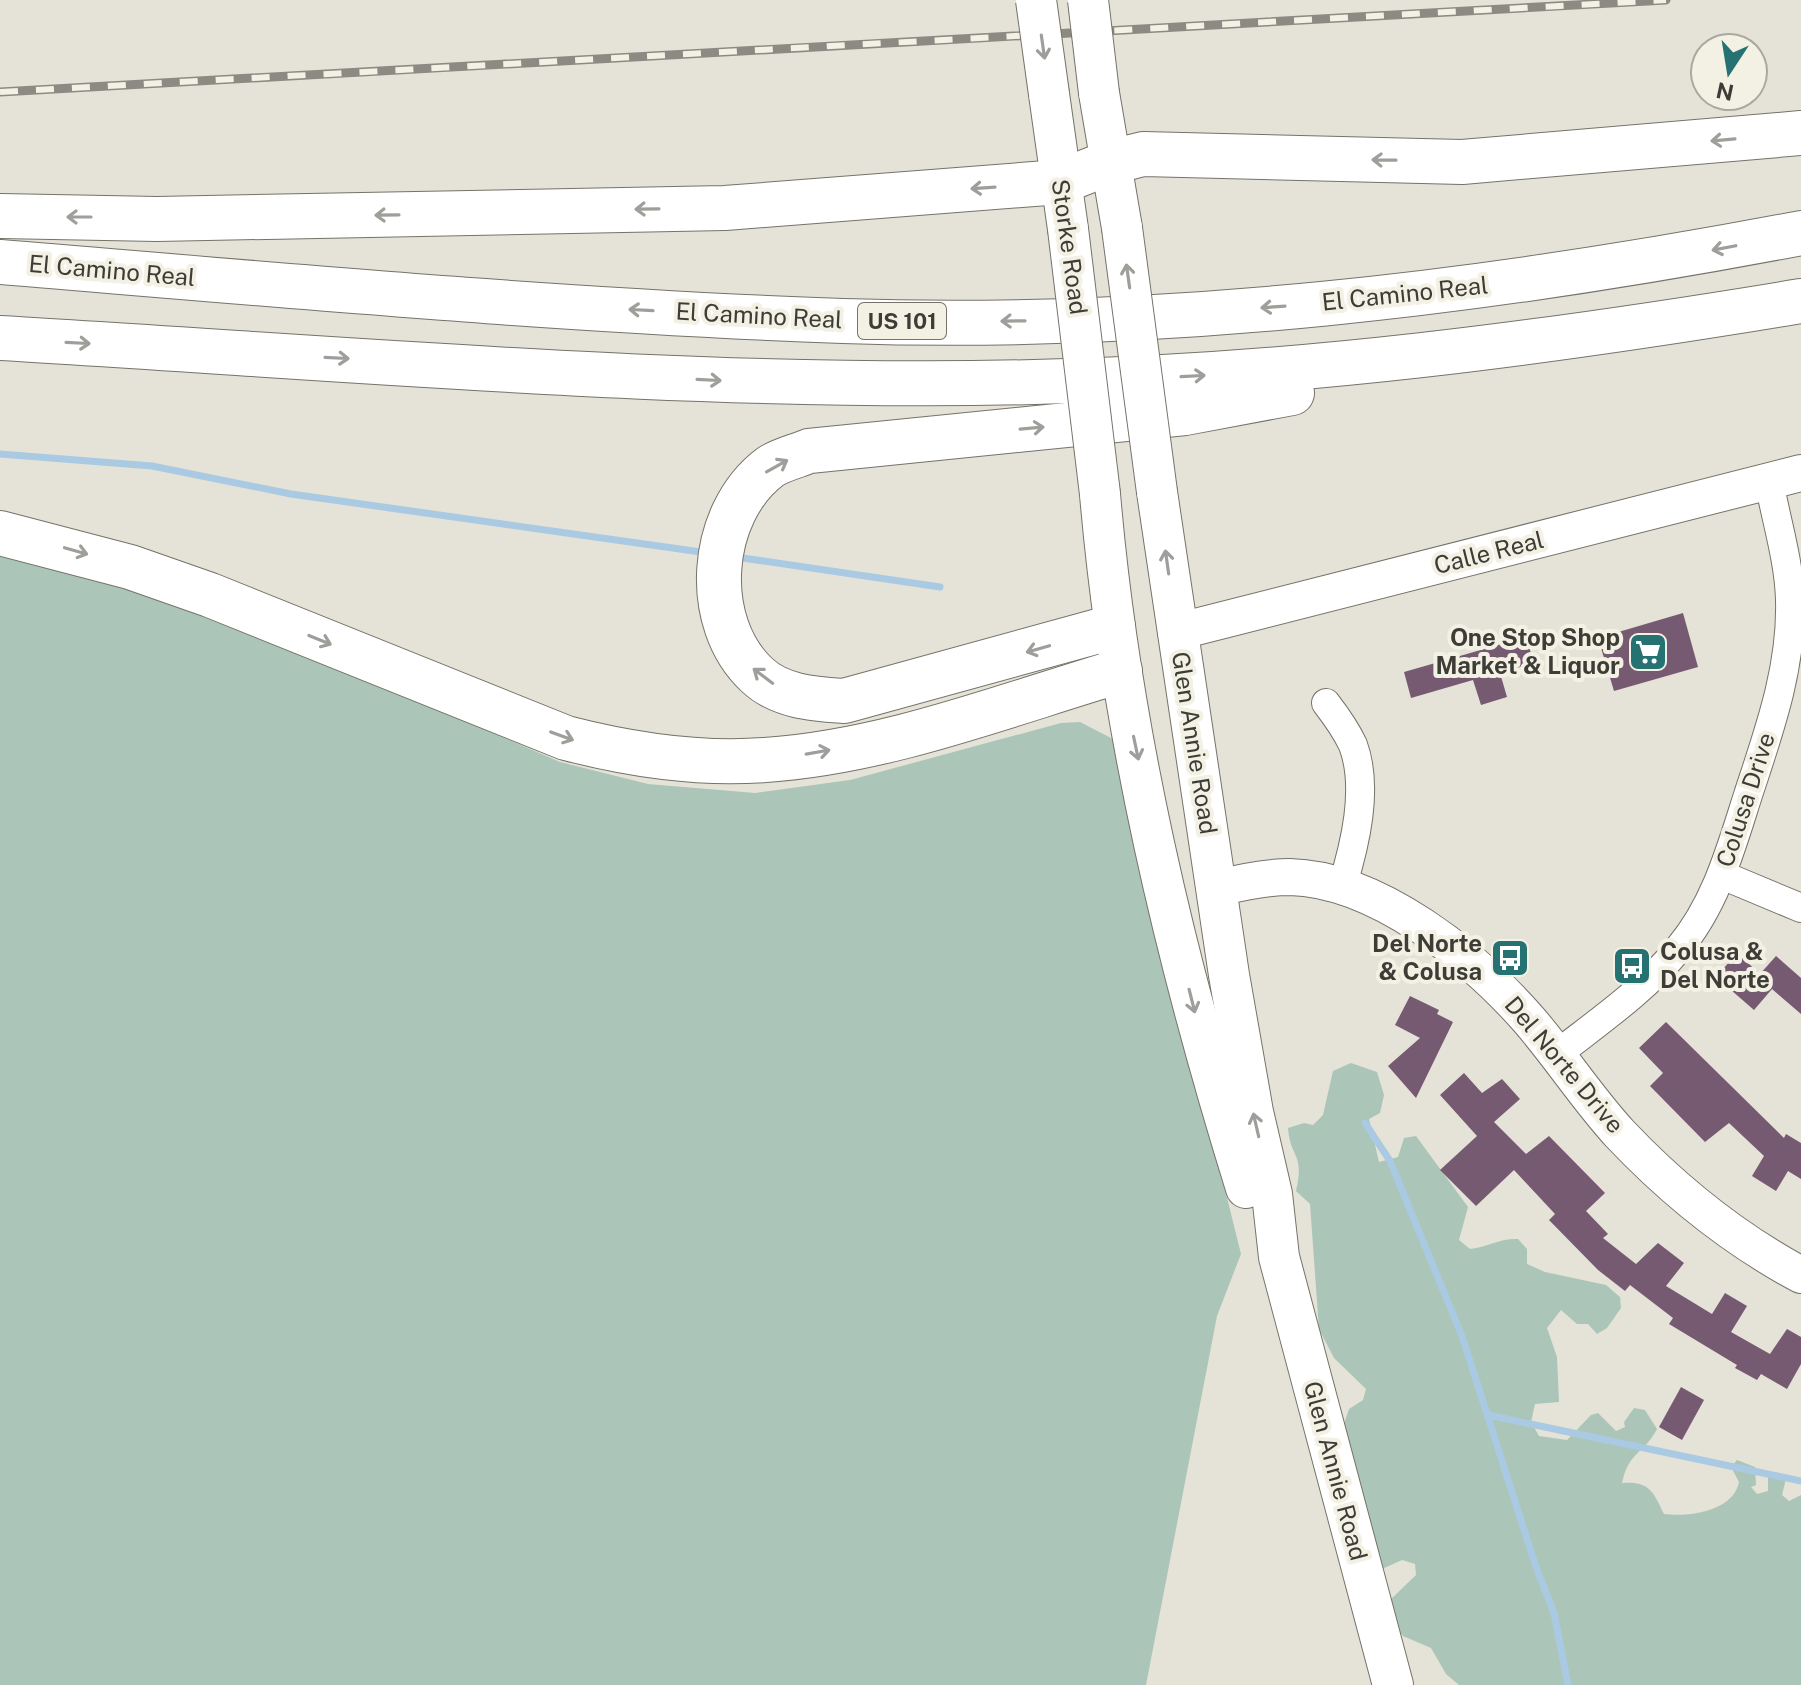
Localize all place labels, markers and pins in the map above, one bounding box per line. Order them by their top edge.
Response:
place label: One Stop Shop Market & Liquor [1435,623,1620,679]
supermarket icon: One Stop Shop Market & Liquor [1627,631,1669,673]
place label: Del Norte & Colusa [1372,929,1482,985]
bus stop icon: Del Norte & Colusa [1489,937,1531,979]
place label: Colusa & Del Norte [1660,937,1770,993]
bus stop icon: Colusa & Del Norte [1611,945,1653,987]

